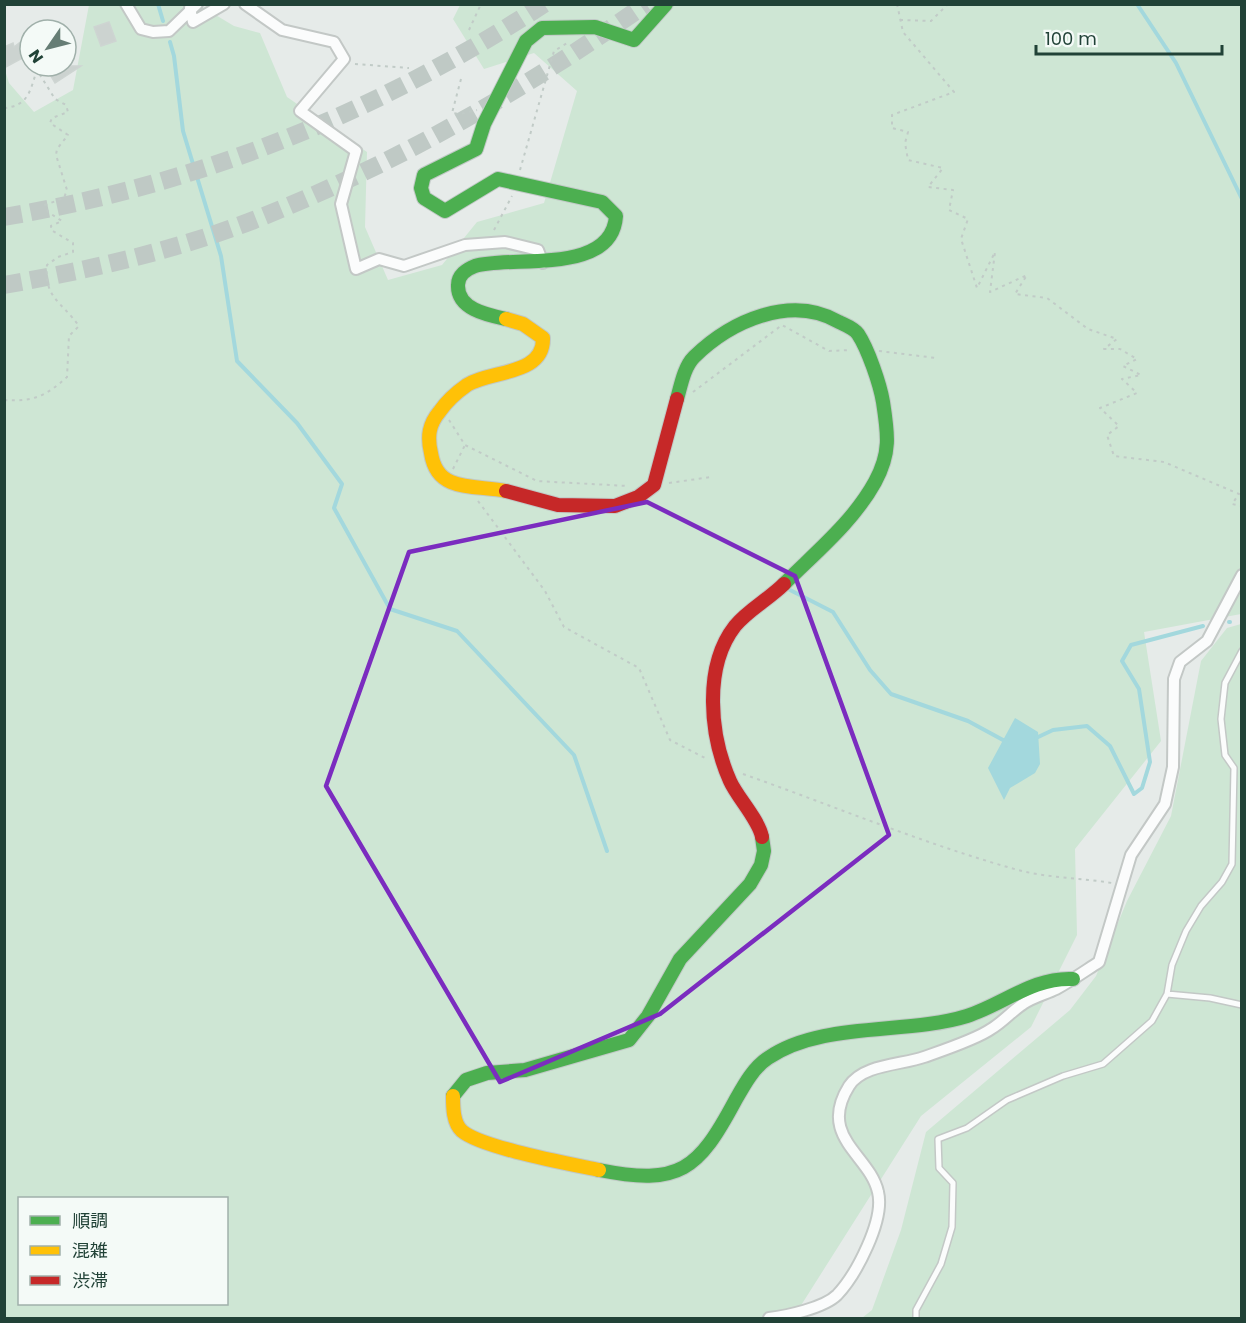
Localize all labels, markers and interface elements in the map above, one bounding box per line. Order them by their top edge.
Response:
north arrow [18,18,78,78]
scale bar [1036,18,1222,56]
text: 100 m [1045,26,1097,51]
text: N [23,45,49,68]
legend [18,1197,228,1305]
text: 順調 [72,1208,108,1233]
text: 混雑 [72,1238,108,1263]
text: 渋滞 [72,1268,108,1293]

